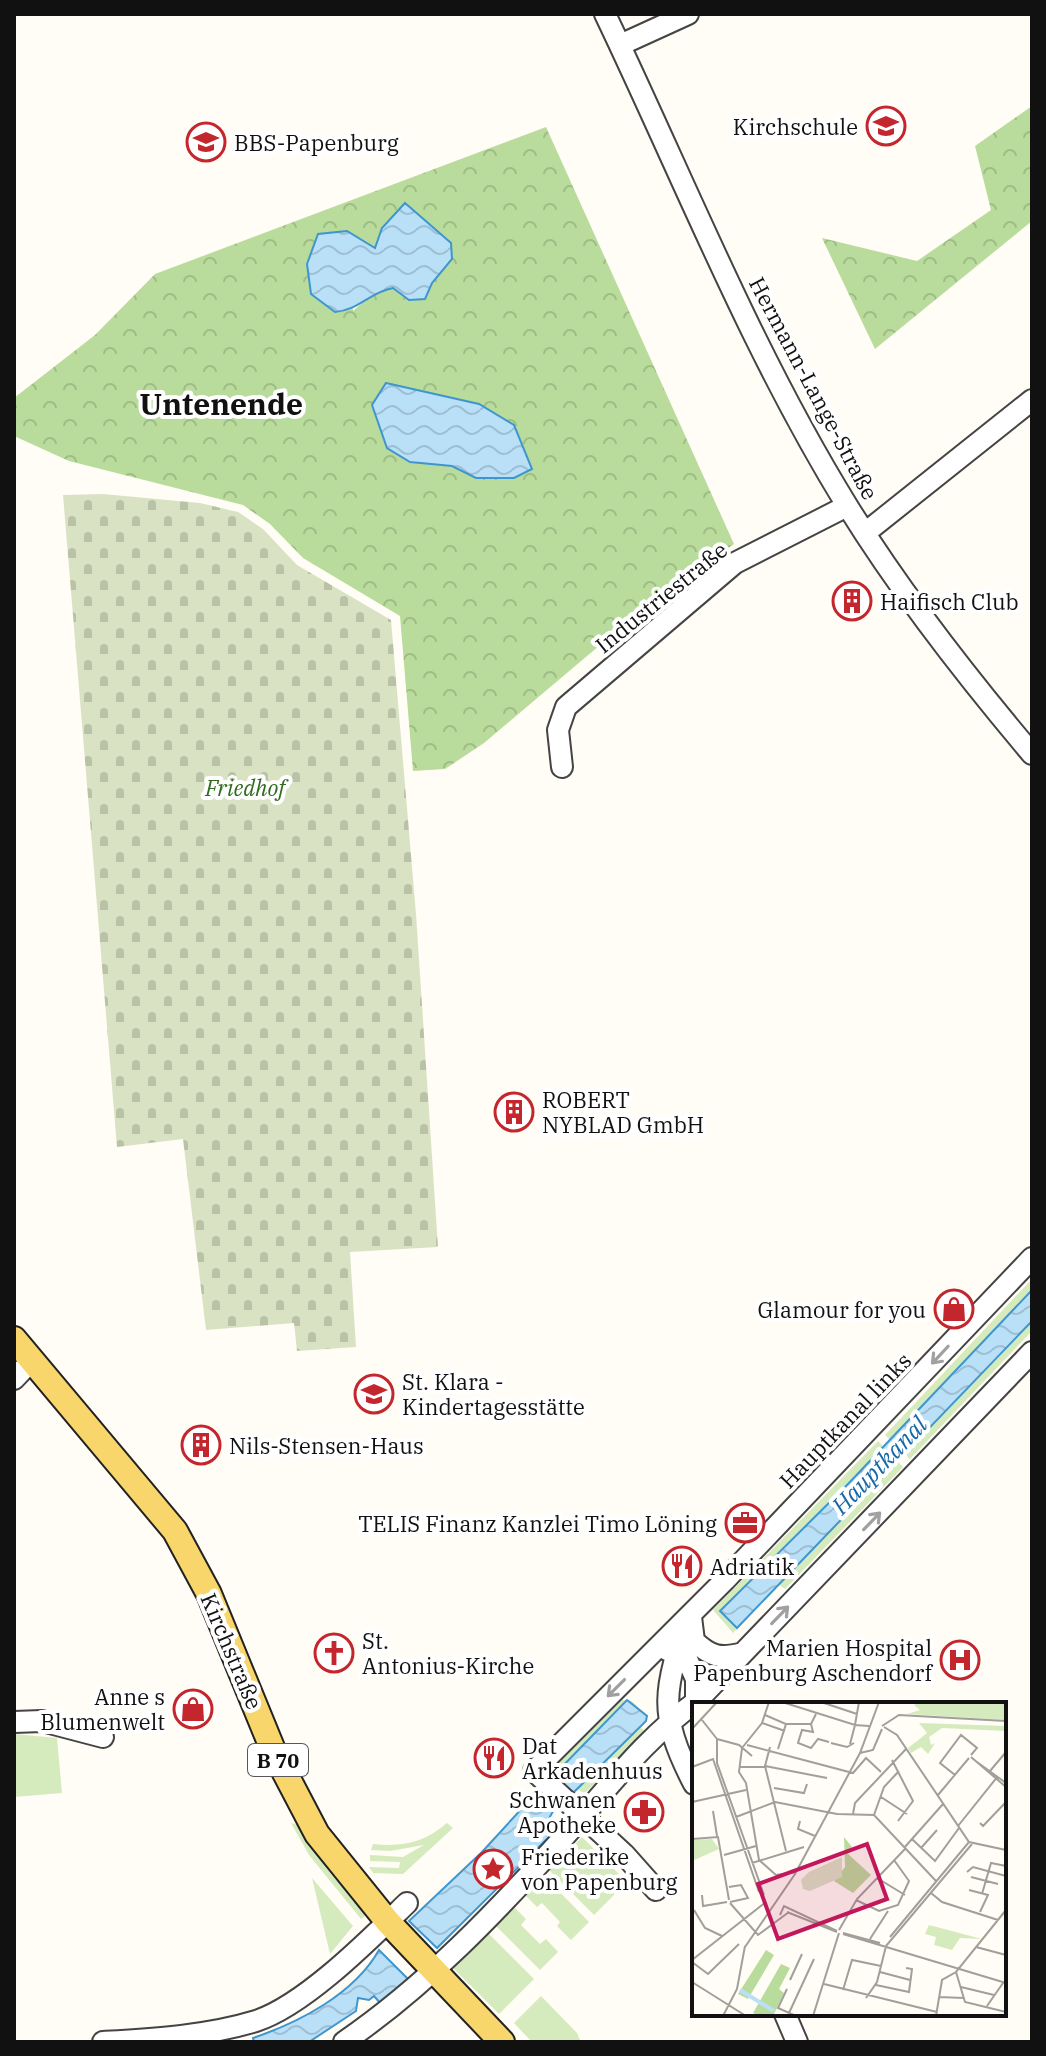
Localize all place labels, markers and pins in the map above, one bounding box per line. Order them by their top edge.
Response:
school or university icon: Kirchschule [865,105,907,147]
place label: Kirchschule [733,112,858,141]
school or university icon: BBS-Papenburg [185,121,227,163]
place label: BBS-Papenburg [234,128,399,157]
building icon: Haifisch Club [831,580,873,622]
place label: Haifisch Club [880,587,1019,616]
place label: ROBERT NYBLAD GmbH [542,1085,704,1139]
building icon: ROBERT NYBLAD GmbH [493,1091,535,1133]
shop icon: Glamour for you [933,1288,975,1330]
place label: Glamour for you [757,1295,926,1324]
place label: St. Klara - Kindertagesstätte [402,1367,585,1421]
school or university icon: St. Klara - Kindertagesstätte [353,1373,395,1415]
building icon: Nils-Stensen-Haus [180,1424,222,1466]
place label: Nils-Stensen-Haus [229,1431,424,1460]
office icon: TELIS Finanz Kanzlei Timo Löning [724,1502,766,1544]
place label: TELIS Finanz Kanzlei Timo Löning [358,1509,717,1538]
restaurant icon: Adriatik [661,1545,703,1587]
place label: Adriatik [710,1552,795,1581]
place label: St. Antonius-Kirche [362,1626,534,1680]
church icon: St. Antonius-Kirche [313,1632,355,1674]
place label: Marien Hospital Papenburg Aschendorf [693,1633,933,1687]
hospital icon: Marien Hospital Papenburg Aschendorf [939,1639,981,1681]
place label: Anne s Blumenwelt [40,1682,165,1736]
shop icon: Anne s Blumenwelt [172,1688,214,1730]
place label: Dat Arkadenhuus [522,1731,663,1785]
restaurant icon: Dat Arkadenhuus [473,1737,515,1779]
place label: Schwanen Apotheke [509,1785,616,1839]
pharmacy icon: Schwanen Apotheke [623,1791,665,1833]
place label: Friederike von Papenburg [521,1842,678,1896]
place icon: Friederike von Papenburg [472,1848,514,1890]

